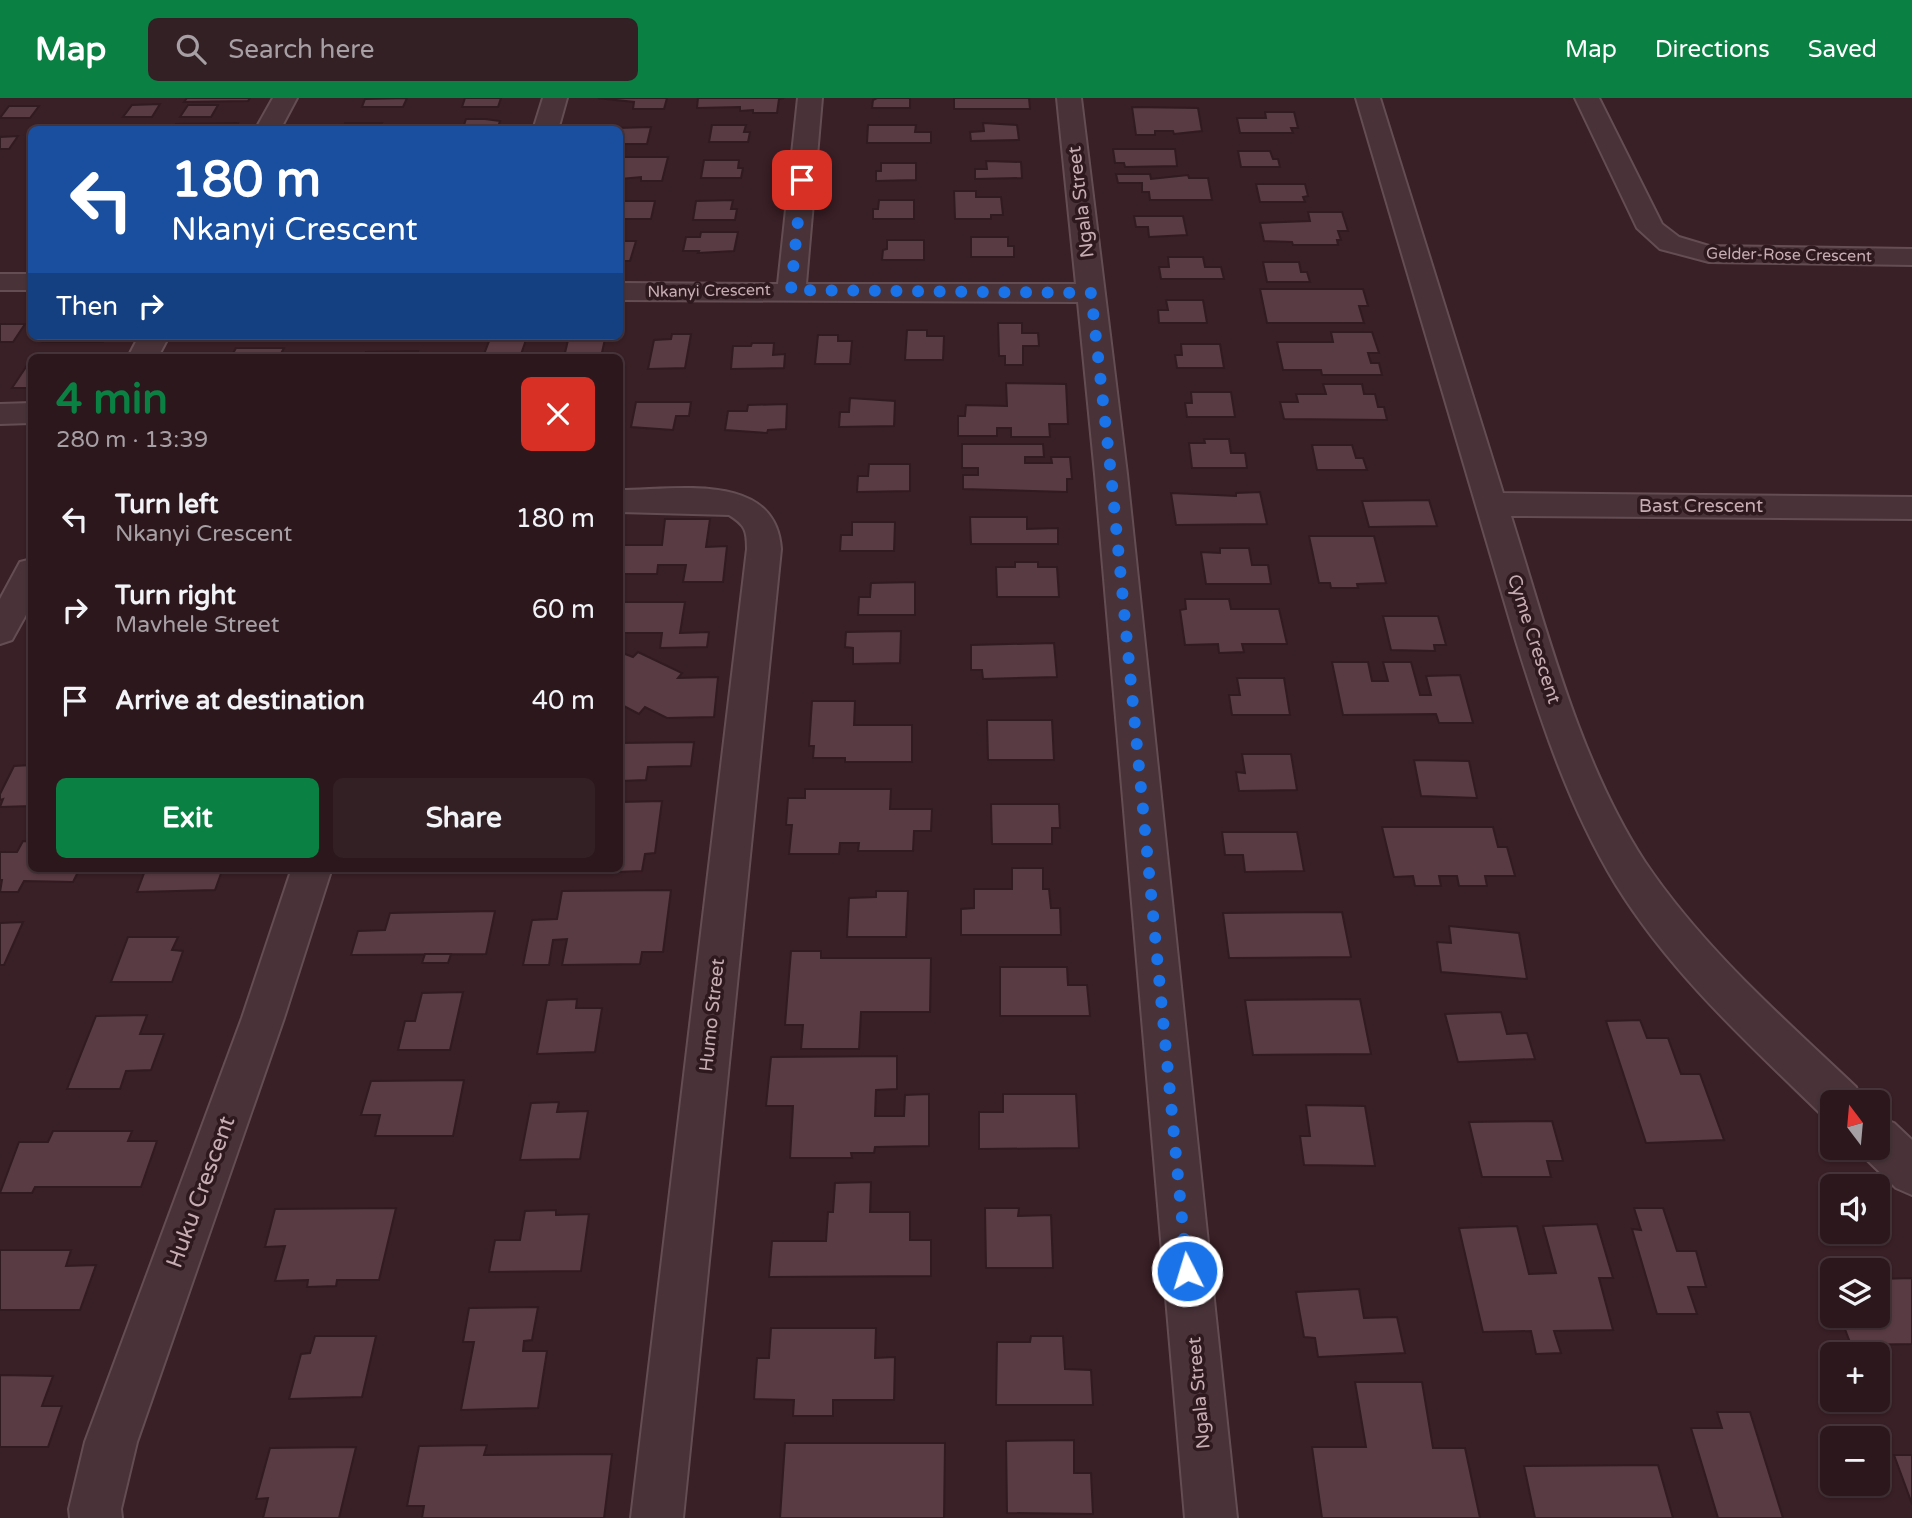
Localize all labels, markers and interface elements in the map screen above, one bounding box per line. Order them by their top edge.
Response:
search box [148,18,638,81]
text: Map [35,30,106,69]
icon: search [172,30,210,68]
text: Search here [228,34,374,65]
text: Map [1565,35,1617,64]
text: Directions [1655,35,1770,64]
text: Saved [1808,35,1877,64]
street label: Ngala Street [1063,145,1099,259]
pin [772,150,832,210]
text: 180 m [171,151,321,210]
icon: left [56,154,147,245]
icon: arrive [783,161,821,199]
text: Nkanyi Crescent [171,211,418,249]
street label: Gelder-Rose Crescent [1706,244,1872,266]
street label: Nkanyi Crescent [647,280,771,302]
icon: right [132,287,170,325]
text: Then [56,291,118,322]
text: 4 min [56,374,168,425]
button: close [521,377,595,451]
text: 280 m · 13:39 [56,426,208,454]
text: Turn left [115,489,218,520]
street label: Bast Crescent [1639,495,1763,517]
icon: left [56,500,94,538]
text: 180 m [515,503,595,534]
text: Nkanyi Crescent [115,520,292,548]
street label: Cyme Crescent [1503,571,1565,707]
text: Turn right [115,580,236,611]
icon: right [56,591,94,629]
text: 60 m [532,594,595,625]
text: Mavhele Street [115,611,280,639]
icon: arrive [56,682,94,720]
text: Arrive at destination [115,685,365,716]
text: 40 m [532,685,595,716]
button: Exit [56,778,319,858]
button: Share [333,778,595,858]
street label: Humo Street [695,957,729,1073]
north arrow [1820,1090,1890,1160]
map controls [1820,1090,1890,1496]
street label: Huku Crescent [161,1112,242,1272]
button: sound [1820,1174,1890,1244]
position arrow [1150,1234,1224,1308]
button: layers [1820,1258,1890,1328]
street label: Ngala Street [1183,1336,1215,1450]
button: + [1820,1342,1890,1412]
button: − [1820,1426,1890,1496]

